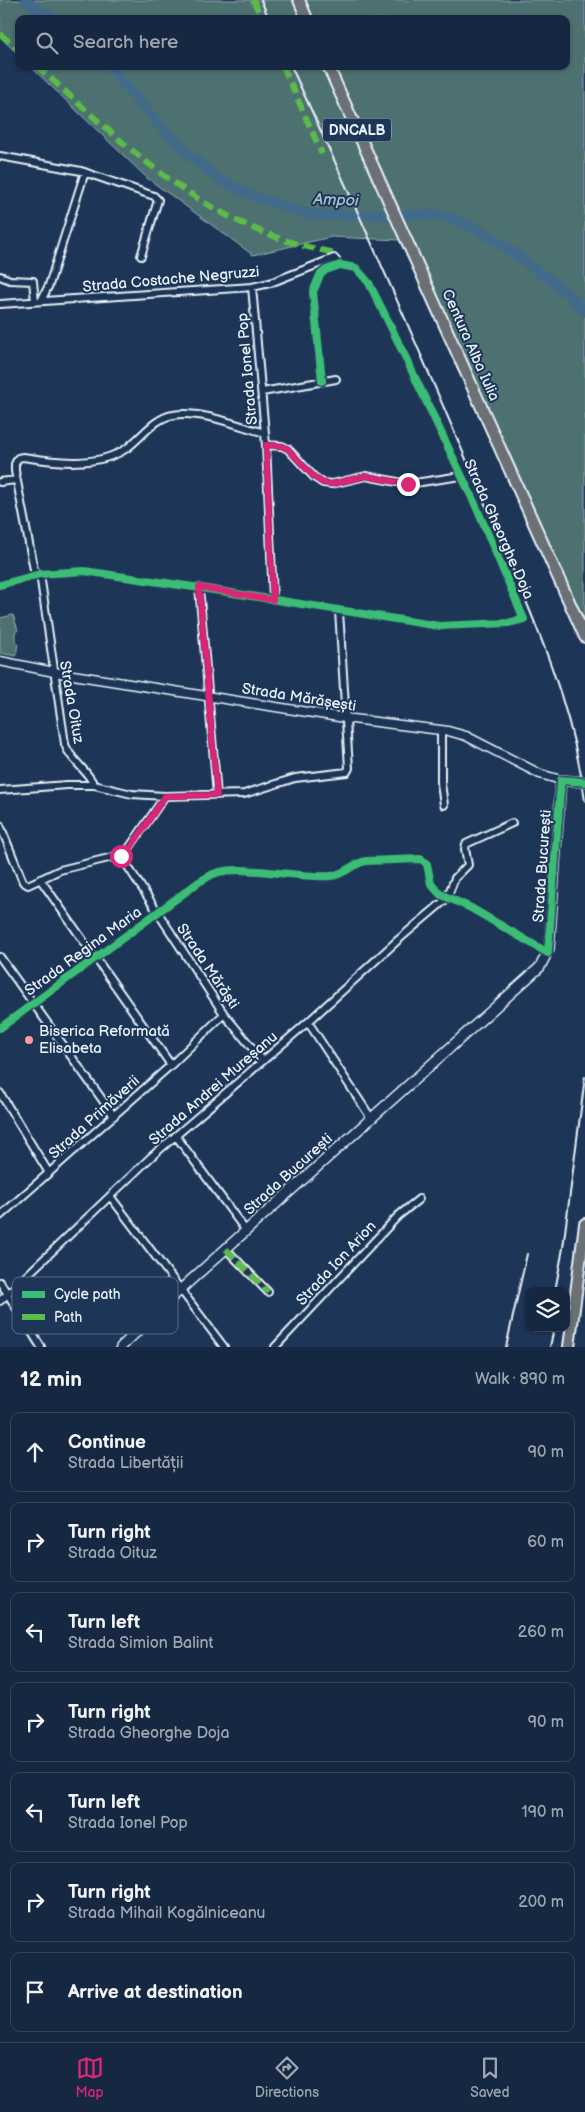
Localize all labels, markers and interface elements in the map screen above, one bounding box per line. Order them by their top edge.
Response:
search box [15,15,570,70]
icon: search [33,29,61,57]
text: Search here [73,31,178,54]
road number: DNCALB [323,118,391,142]
water label: Ampoi [312,190,360,211]
street label: Strada Costache Negruzzi [82,262,260,297]
street label: Centura Alba Iulia [437,286,504,404]
street label: Strada Ionel Pop [233,312,262,426]
street label: Strada Gheorghe Doja [459,456,538,602]
route end [397,473,420,496]
street label: Strada Oituz [55,659,88,746]
street label: Strada Mărășești [240,679,357,716]
street label: Strada București [529,809,556,923]
route start [110,845,133,868]
street label: Strada Regina Maria [21,903,146,1000]
street label: Strada Mărăști [172,920,243,1013]
place label: Biserica Reformată Elisabeta [39,1022,170,1058]
street label: Strada Andrei Mureșanu [145,1027,282,1149]
marker: Biserica Reformată Elisabeta [23,1034,35,1046]
street label: Strada Primăverii [45,1071,144,1163]
street label: Strada București [240,1130,337,1219]
street label: Strada Ion Arion [292,1217,381,1310]
legend [12,1277,178,1334]
text: Cycle path [54,1286,121,1303]
map controls [525,1287,570,1332]
button: layers [525,1287,570,1332]
text: Path [54,1309,82,1326]
text: 12 min [20,1367,82,1392]
text: Walk · 890 m [475,1370,565,1389]
text: Continue [68,1431,146,1454]
icon: ahead [21,1438,49,1466]
text: 90 m [528,1443,564,1462]
text: Strada Libertății [68,1454,183,1473]
text: Turn right [68,1521,151,1544]
icon: right [21,1528,49,1556]
text: 60 m [527,1533,564,1552]
text: Strada Oituz [68,1544,157,1563]
text: Turn left [68,1611,140,1634]
icon: left [21,1618,49,1646]
text: 260 m [518,1623,564,1642]
text: Strada Simion Balint [68,1634,213,1653]
text: Turn right [68,1701,151,1724]
icon: right [21,1708,49,1736]
text: 90 m [528,1713,564,1732]
text: Strada Gheorghe Doja [68,1724,230,1743]
text: Turn left [68,1791,140,1814]
icon: left [21,1798,49,1826]
text: 190 m [522,1803,564,1822]
text: Strada Ionel Pop [68,1814,188,1833]
text: Turn right [68,1881,151,1904]
icon: right [21,1888,49,1916]
text: 200 m [518,1893,564,1912]
text: Strada Mihail Kogălniceanu [68,1904,266,1923]
icon: arrive [21,1978,49,2006]
text: Arrive at destination [68,1981,243,2004]
tab: Map [76,2054,104,2101]
tab: Directions [255,2054,319,2101]
tab: Saved [470,2054,509,2101]

